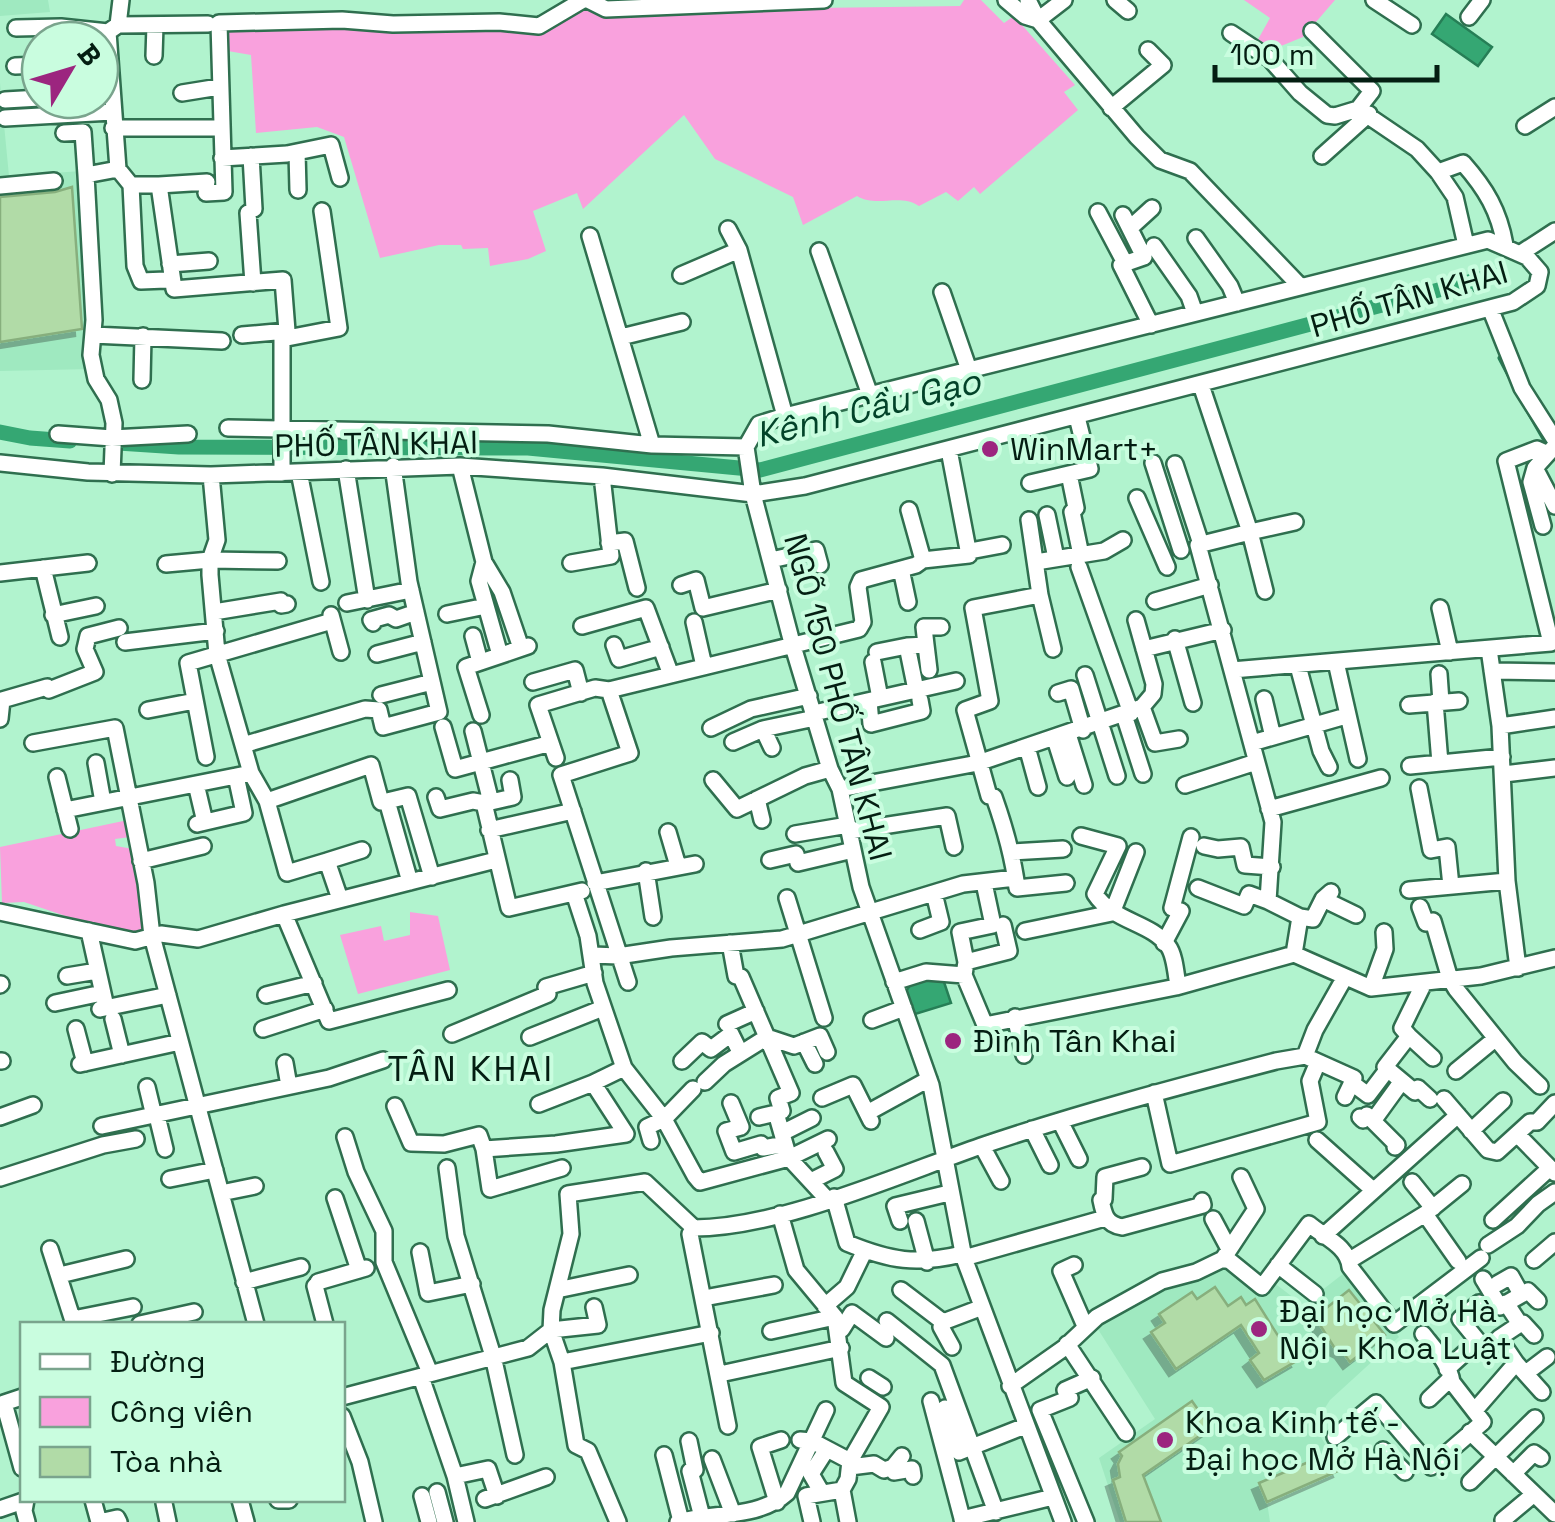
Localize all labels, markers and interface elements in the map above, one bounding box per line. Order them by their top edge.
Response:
north arrow [20,20,120,120]
scale bar [1215,20,1438,82]
text: 100 m [1230,35,1315,74]
text: B [70,36,110,73]
street label: PHỐ TÂN KHAI [1305,251,1512,346]
water label: Kênh Cầu Gạo [751,358,986,457]
street label: PHỐ TÂN KHAI [274,421,478,466]
place label: WinMart+ [1010,429,1158,469]
marker: WinMart+ [979,438,1001,460]
street label: NGÕ 150 PHỐ TÂN KHAI [775,529,902,865]
place label: Đình Tân Khai [973,1021,1176,1061]
marker: Đình Tân Khai [942,1030,964,1052]
district label: TÂN KHAI [387,1047,555,1091]
place label: Đại học Mở Hà Nội - Khoa Luật [1279,1291,1512,1368]
marker: Đại học Mở Hà Nội - Khoa Luật [1248,1318,1270,1340]
legend [20,1322,345,1502]
text: Đường [110,1342,206,1381]
text: Công viên [110,1392,253,1431]
place label: Khoa Kinh tế - Đại học Mở Hà Nội [1185,1402,1460,1479]
marker: Khoa Kinh tế - Đại học Mở Hà Nội [1154,1429,1176,1451]
text: Tòa nhà [110,1442,222,1481]

